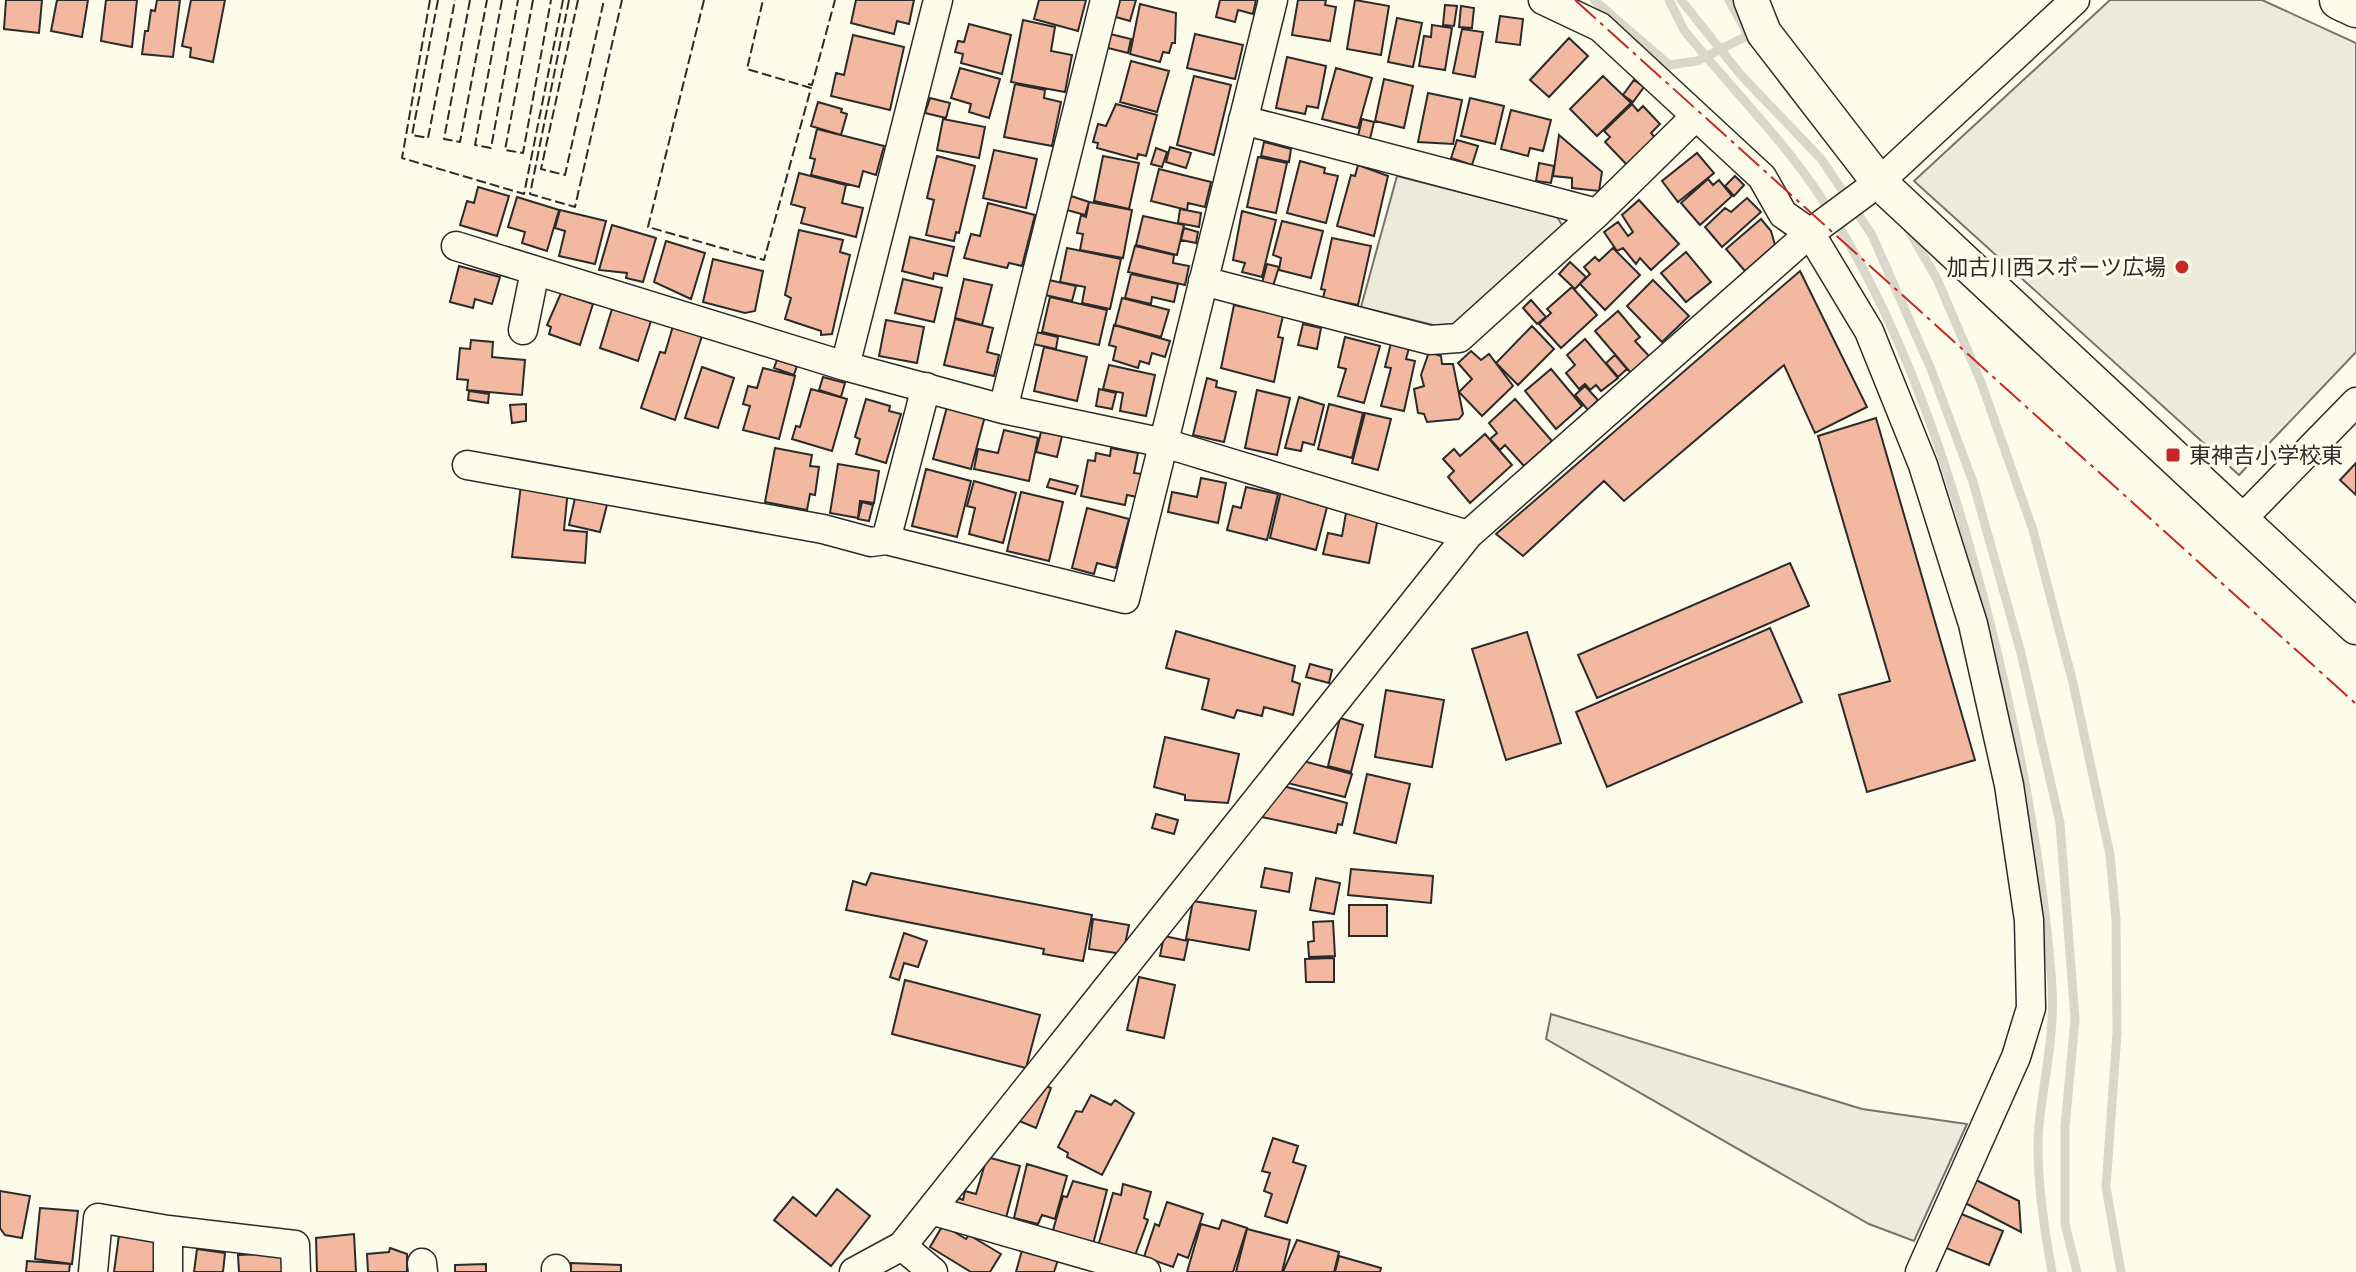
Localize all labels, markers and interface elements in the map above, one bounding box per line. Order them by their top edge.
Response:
place label: 加古川西スポーツ広場 [1946,254,2166,281]
marker: 加古川西スポーツ広場 [2173,258,2191,276]
place label: 東神吉小学校東 [2189,442,2343,469]
marker: 東神吉小学校東 [2164,446,2182,464]

